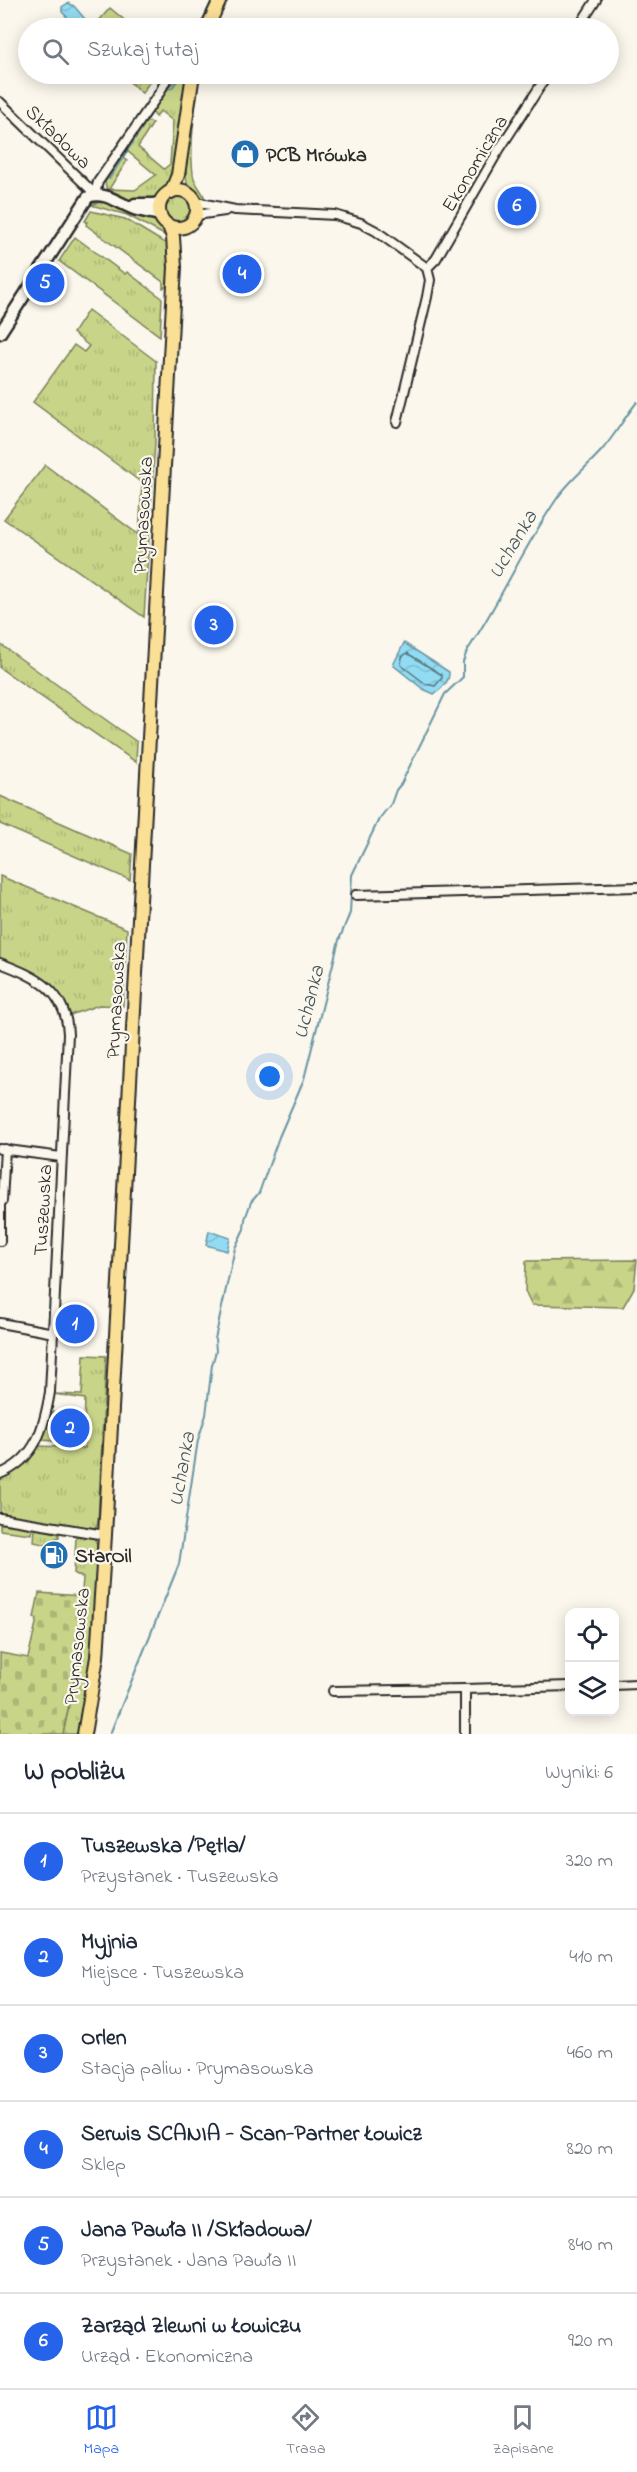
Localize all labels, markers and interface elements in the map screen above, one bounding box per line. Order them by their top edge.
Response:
search box [18,18,619,84]
icon: search [39,35,72,68]
text: Szukaj tutaj [87,35,198,67]
street label: Składowa [18,99,97,177]
street label: Ekonomiczna [436,110,517,218]
shop icon: PCB Mrówka [229,138,261,170]
place label: PCB Mrówka [266,142,367,171]
pin: 6 [498,184,536,228]
pin: 4 [222,252,262,296]
pin: 5 [26,260,64,306]
street label: Prymasowska [127,456,162,575]
water label: Uchanka [482,505,546,585]
pin: 3 [194,602,234,648]
street label: Prymasowska [100,941,135,1060]
water label: Uchanka [286,962,334,1042]
your location [255,1062,284,1091]
street label: Tuszewska [28,1163,61,1257]
pin: 1 [56,1302,94,1346]
pin: 2 [50,1406,90,1450]
water label: Uchanka [162,1429,204,1509]
fuel station icon: StarOil [38,1539,70,1571]
place label: StarOil [75,1543,132,1572]
street label: Prymasowska [58,1586,99,1706]
map controls [565,1608,619,1716]
button: locate [565,1608,619,1662]
button: layers [565,1662,619,1716]
text: W pobliżu [24,1754,125,1792]
text: Wyniki: 6 [545,1759,613,1788]
text: Tuszewska /Pętla/ [81,1831,246,1863]
text: 1 [40,1847,47,1876]
text: 320 m [566,1847,613,1876]
text: Przystanek · Tuszewska [81,1863,279,1892]
text: Myjnia [81,1927,138,1959]
text: 2 [39,1943,48,1972]
text: 410 m [569,1943,613,1972]
text: Miejsce · Tuszewska [81,1959,244,1988]
text: Orlen [81,2023,127,2055]
text: 3 [39,2039,48,2068]
text: 460 m [567,2039,613,2068]
text: Stacja paliw · Prymasowska [81,2055,314,2084]
text: Serwis SCANIA - Scan-Partner Łowicz [81,2119,422,2151]
text: 4 [39,2135,48,2164]
text: 820 m [566,2135,613,2164]
text: Sklep [81,2151,126,2180]
text: Jana Pawła II /Składowa/ [81,2215,312,2247]
text: 5 [38,2231,49,2260]
text: 840 m [568,2231,613,2260]
text: Przystanek · Jana Pawła II [81,2247,296,2276]
text: Zarząd Zlewni w Łowiczu [81,2311,301,2343]
text: 6 [39,2327,48,2356]
text: 920 m [568,2327,613,2356]
text: Urząd · Ekonomiczna [81,2343,253,2372]
tab: Mapa [83,2401,119,2461]
tab: Trasa [286,2401,326,2461]
tab: Zapisane [492,2401,554,2461]

